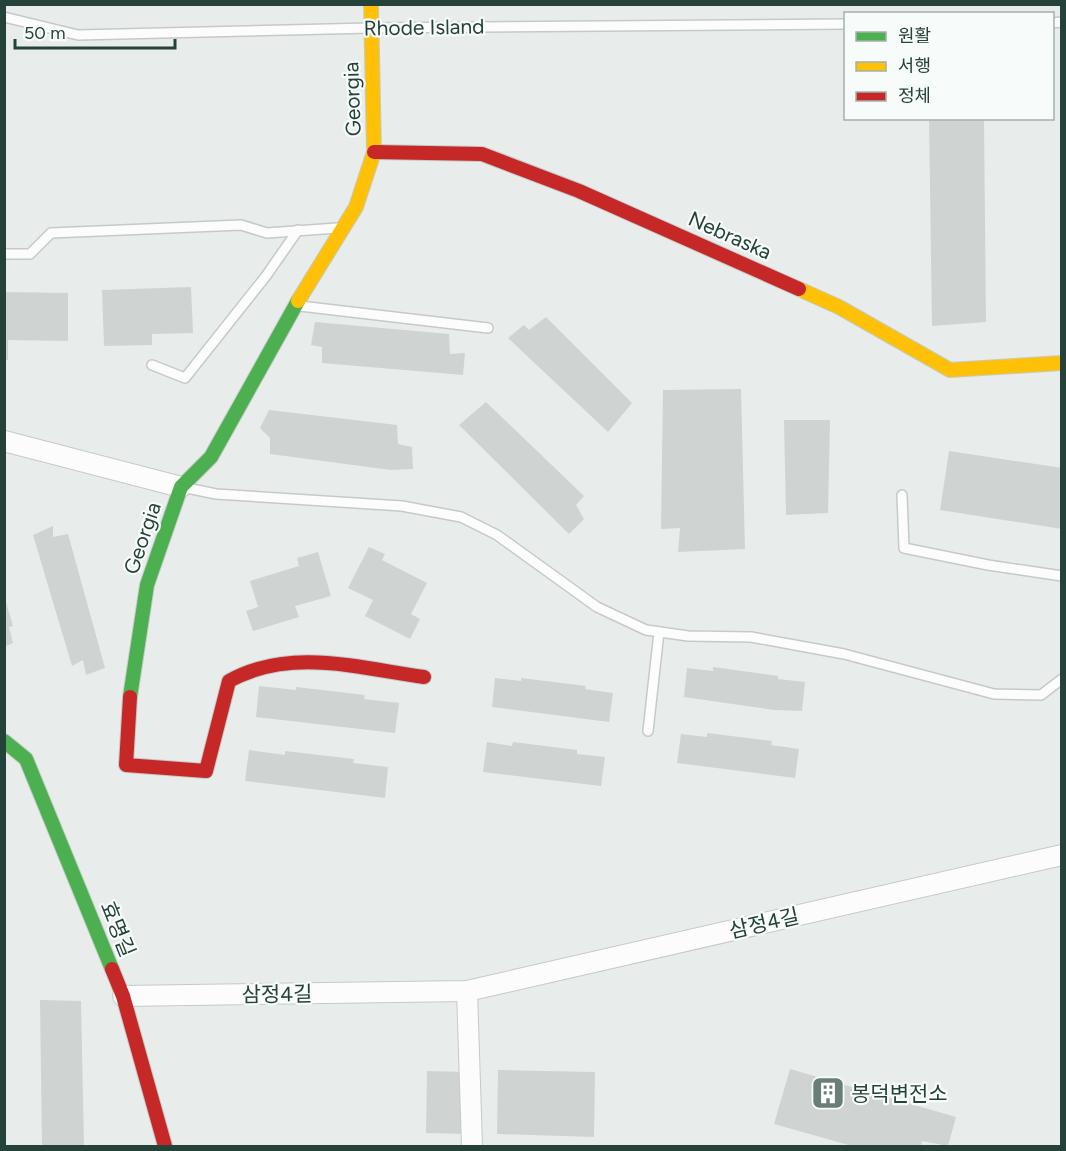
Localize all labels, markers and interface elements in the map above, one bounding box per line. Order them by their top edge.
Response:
scale bar [15,12,176,50]
legend [844,12,1054,120]
street label: Rhode Island [363,13,485,41]
text: 50 m [24,22,66,44]
text: 원활 [898,25,931,47]
text: 서행 [898,55,931,77]
street label: Georgia [338,61,366,137]
text: 정체 [898,85,931,107]
street label: Nebraska [685,206,775,264]
street label: Georgia [118,499,166,577]
street label: 효명길 [96,897,140,961]
street label: 삼정4길 [727,903,801,943]
street label: 삼정4길 [241,981,313,1007]
building icon: 봉덕변전소 [810,1075,846,1111]
place label: 봉덕변전소 [851,1081,948,1106]

